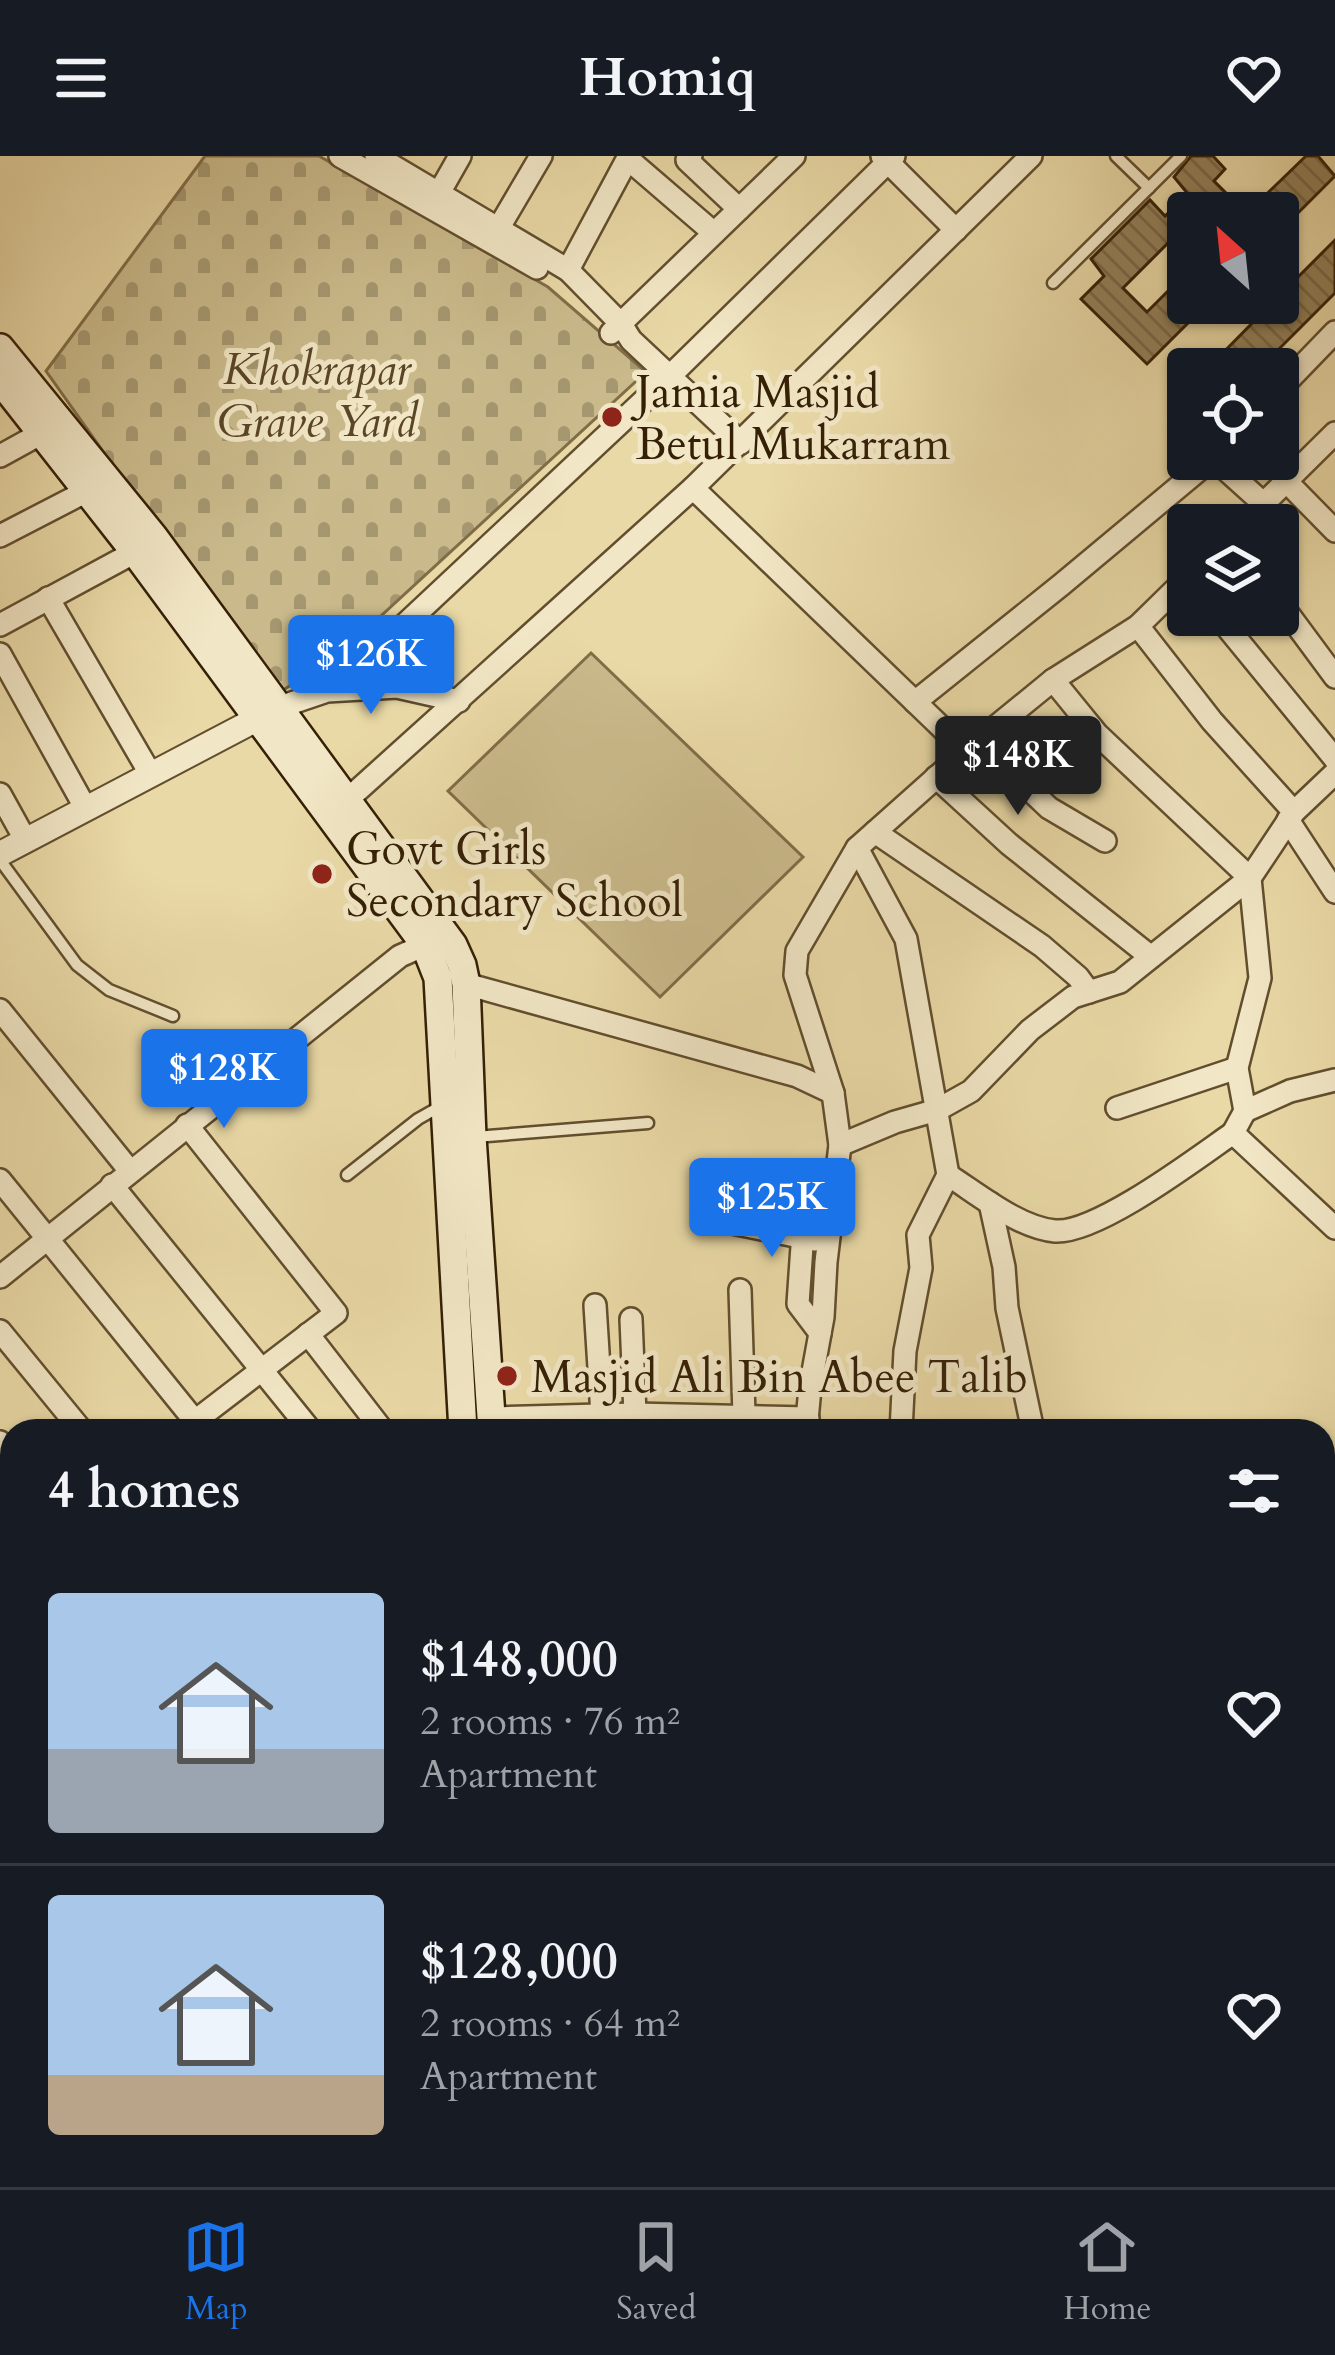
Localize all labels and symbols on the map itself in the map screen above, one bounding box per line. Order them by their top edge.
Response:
north arrow [1167,192,1299,324]
park label: Khokrapar Grave Yard [217,339,419,452]
place label: Jamia Masjid Betul Mukarram [630,362,950,475]
marker: Jamia Masjid Betul Mukarram [599,404,625,430]
pin: $126K [287,615,455,717]
pin: $148K [934,716,1102,818]
place label: Govt Girls Secondary School [346,819,683,932]
marker: Govt Girls Secondary School [309,861,335,887]
pin: $128K [140,1029,308,1131]
pin: $125K [688,1158,856,1260]
place label: Masjid Ali Bin Abee Talib [531,1347,1028,1408]
marker: Masjid Ali Bin Abee Talib [494,1363,520,1389]

